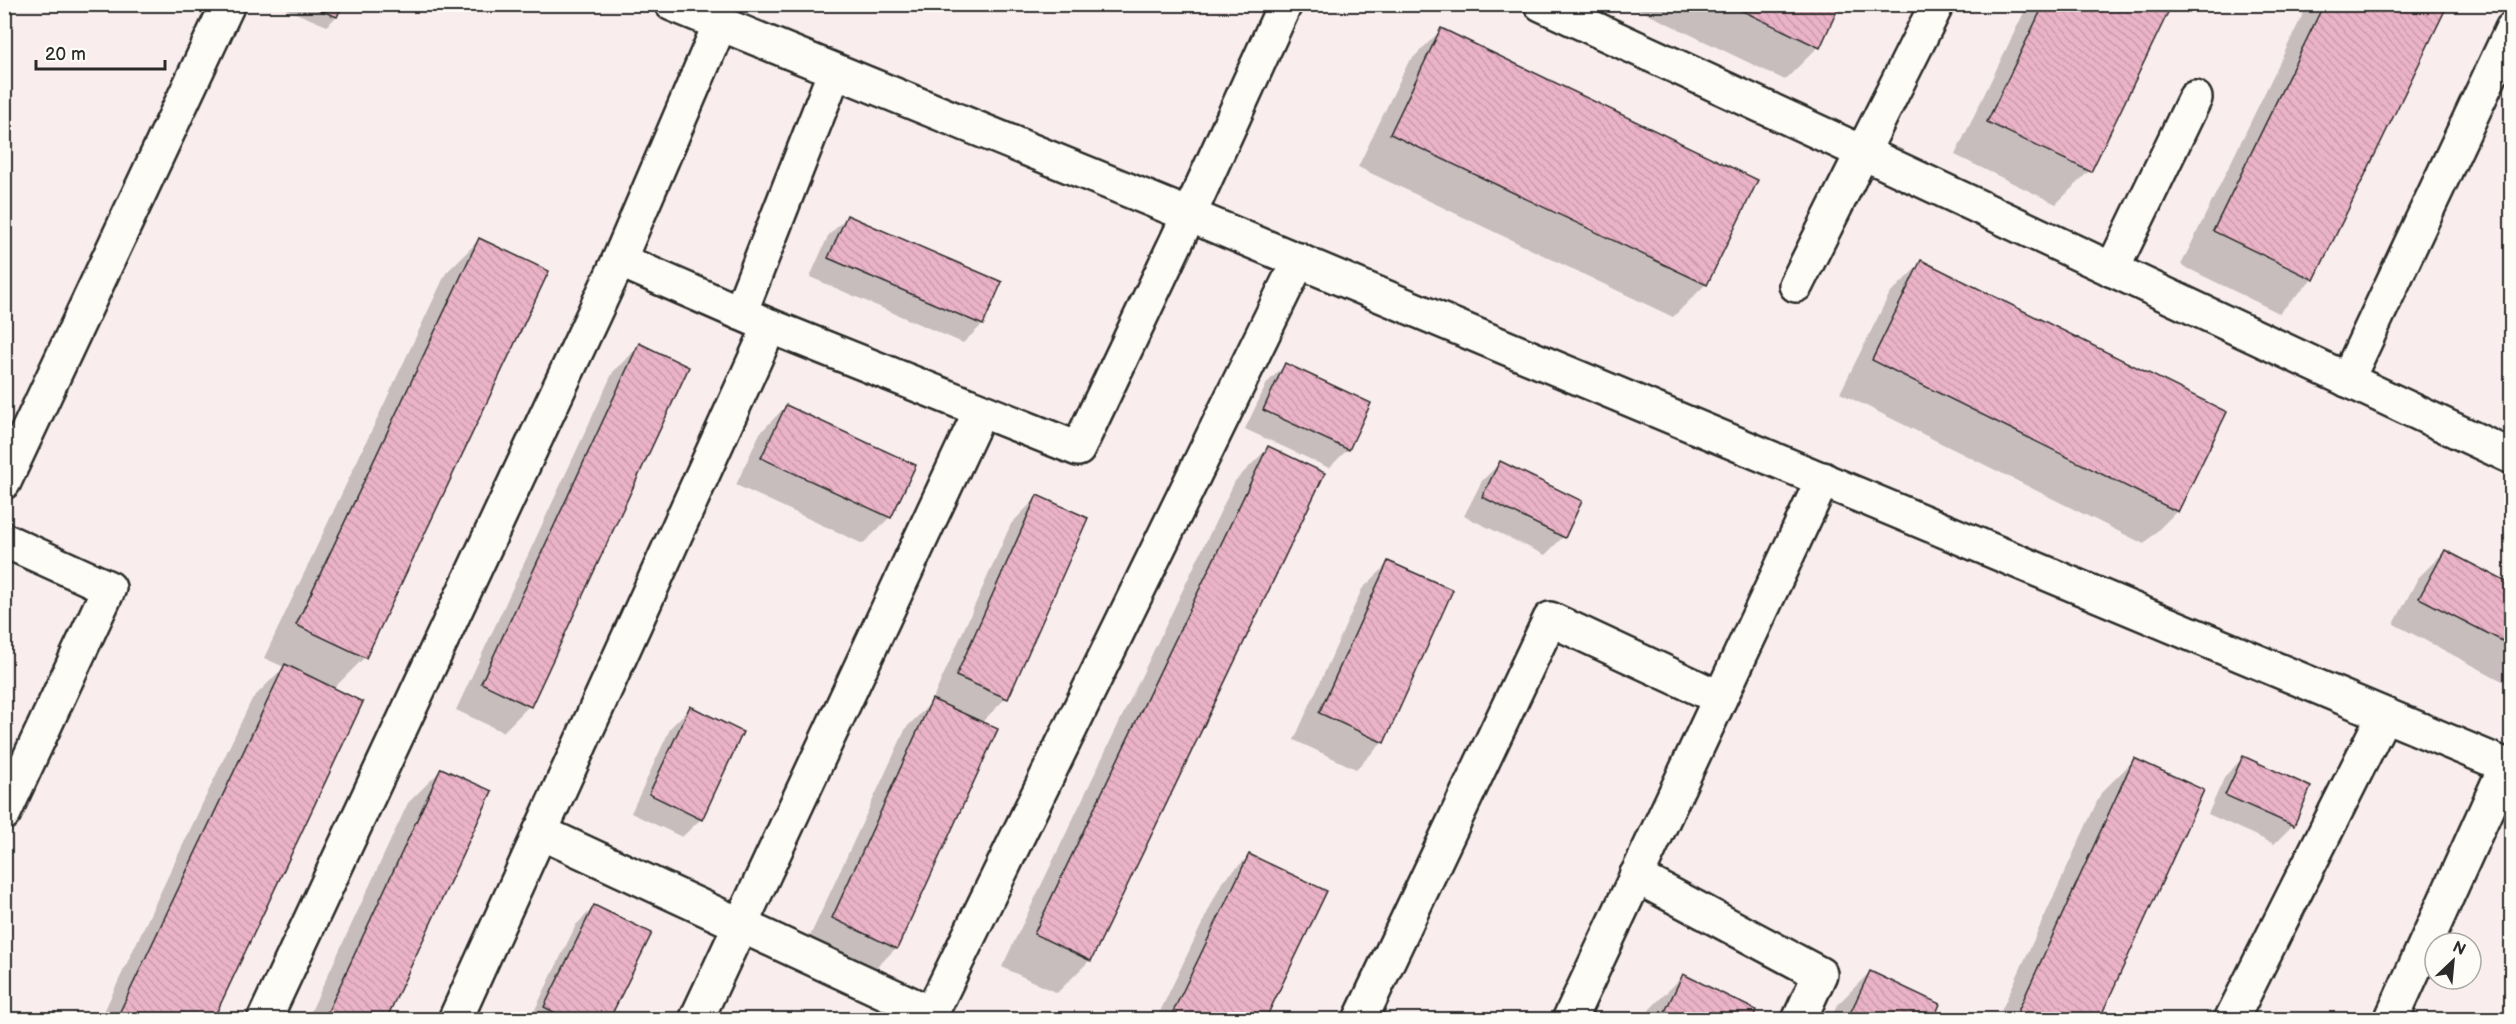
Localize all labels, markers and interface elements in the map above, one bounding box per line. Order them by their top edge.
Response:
scale bar [36,33,165,71]
text: 20 m [45,44,86,65]
north arrow [2423,931,2483,991]
text: N [2449,938,2468,960]

